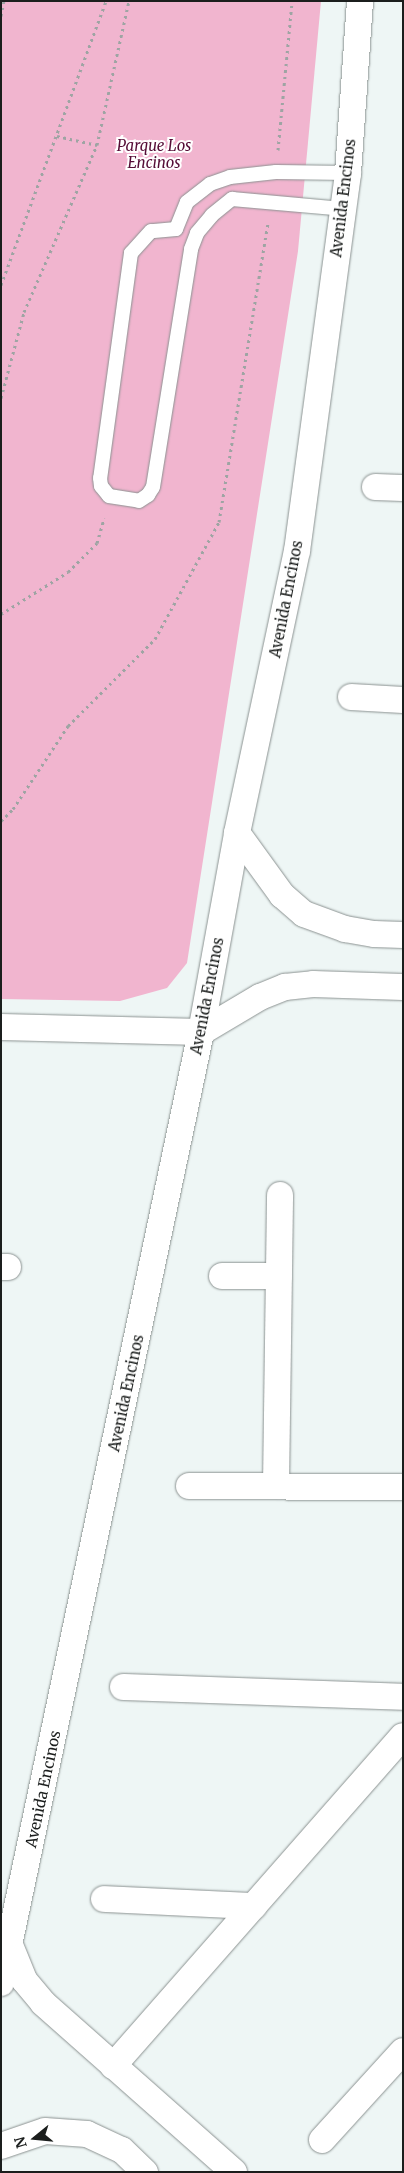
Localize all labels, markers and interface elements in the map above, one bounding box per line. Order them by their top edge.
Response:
park label: Parque Los Encinos [117,136,191,171]
street label: Avenida Encinos [327,138,359,258]
street label: Avenida Encinos [266,539,306,659]
street label: Avenida Encinos [187,936,227,1056]
street label: Avenida Encinos [105,1333,147,1453]
street label: Avenida Encinos [22,1729,64,1849]
north arrow [10,2113,60,2163]
text: N [10,2134,31,2150]

